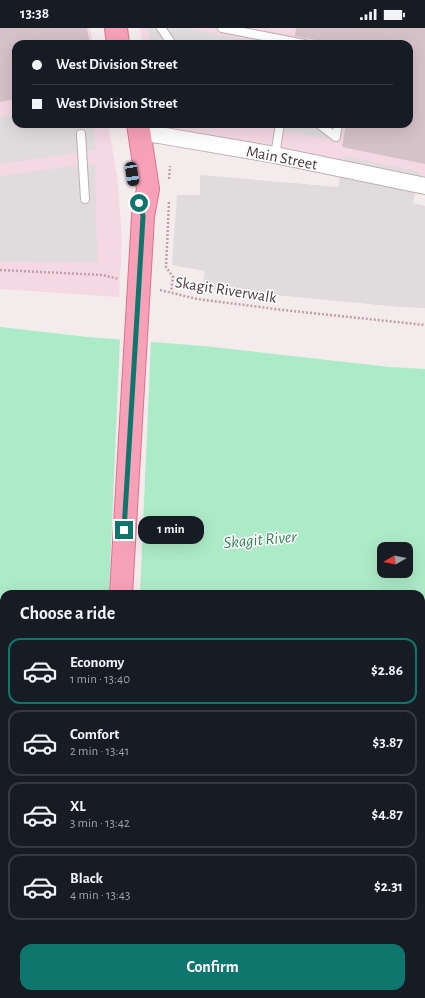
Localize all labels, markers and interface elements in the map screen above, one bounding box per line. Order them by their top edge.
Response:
text: 13:38 [20,6,49,21]
text: West Division Street [56,57,178,72]
text: West Division Street [56,96,178,111]
street label: Main Street [245,143,319,173]
car [124,161,140,187]
route start [130,194,148,212]
street label: Skagit Riverwalk [174,274,278,306]
callout: 1 min [138,516,204,544]
route end [115,521,133,539]
text: 1 min [157,523,185,536]
water label: Skagit River [223,528,298,551]
north arrow [377,542,413,578]
map controls [377,542,413,578]
text: Choose a ride [20,605,115,623]
icon: car [22,653,58,689]
text: Economy [70,655,124,670]
text: $2.86 [371,663,403,678]
text: 1 min · 13:40 [70,673,130,686]
icon: car [22,725,58,761]
text: Comfort [70,727,119,742]
text: $3.87 [372,735,403,750]
text: 2 min · 13:41 [70,745,129,758]
icon: car [22,797,58,833]
text: XL [70,799,86,814]
text: $4.87 [371,807,403,822]
text: 3 min · 13:42 [70,817,130,830]
icon: car [22,869,58,905]
text: Black [70,871,103,886]
text: $2.31 [374,879,403,894]
text: 4 min · 13:43 [70,889,130,902]
button: Confirm [20,944,405,990]

